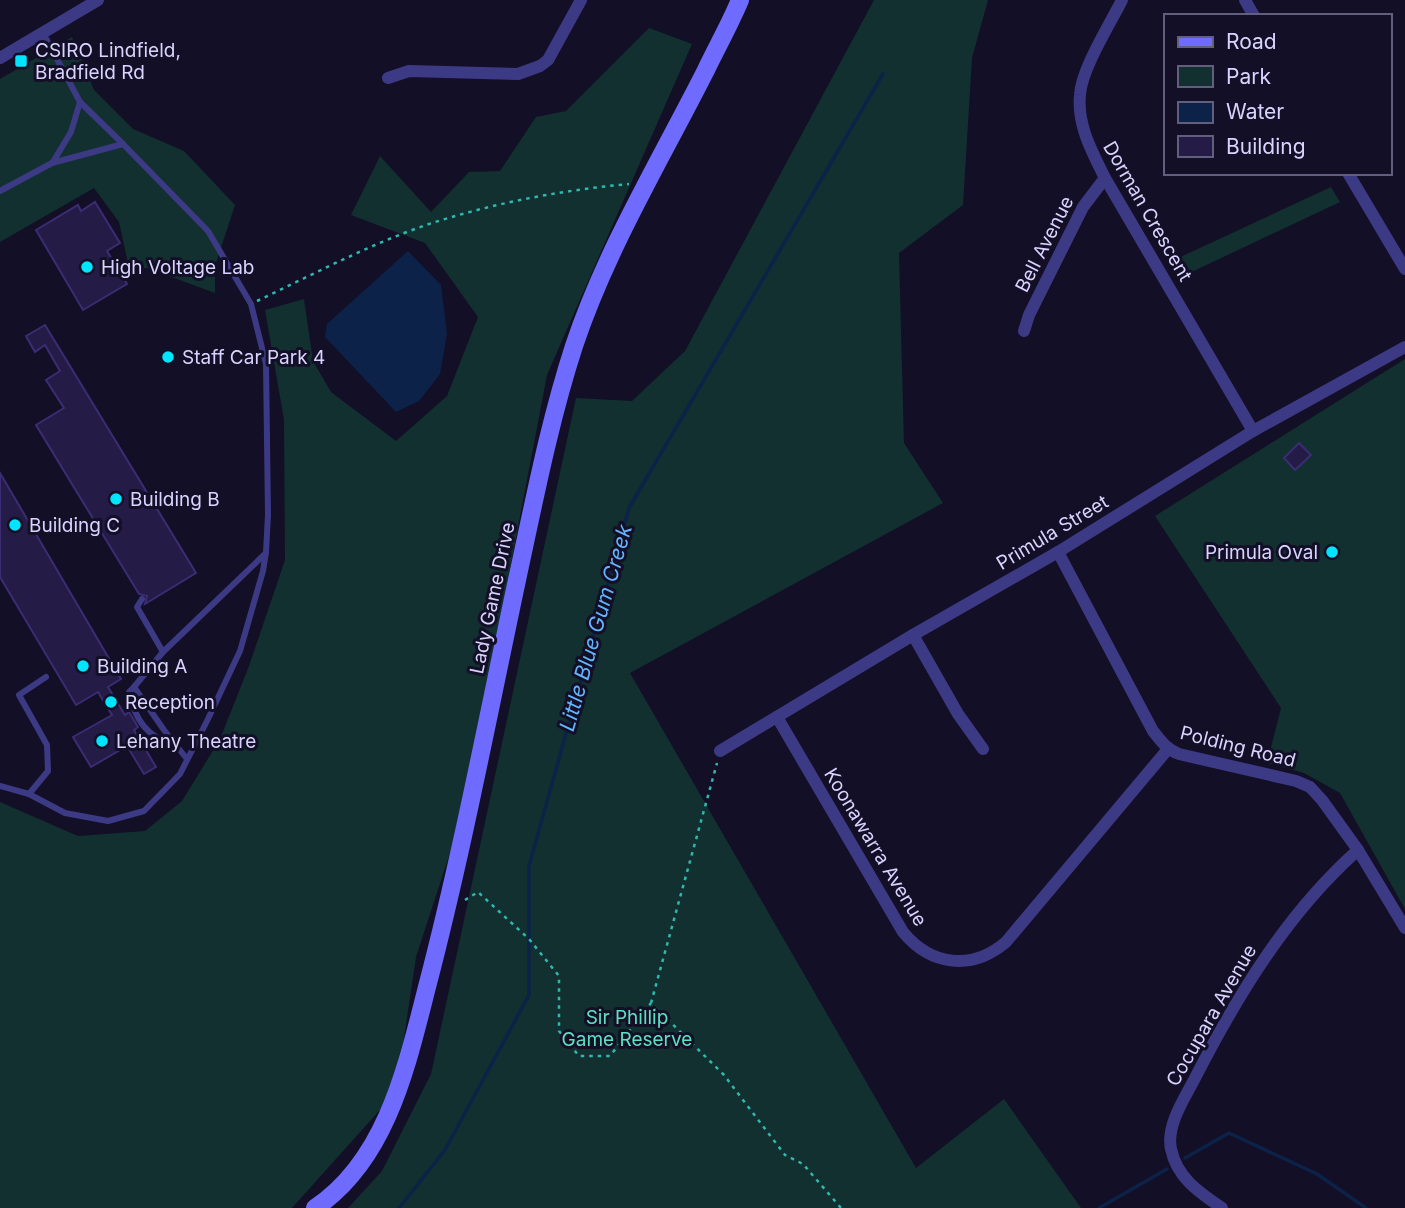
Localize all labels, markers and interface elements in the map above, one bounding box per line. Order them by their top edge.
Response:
legend [1164,14,1391,175]
text: Road [1226,29,1277,54]
place label: CSIRO Lindfield, Bradfield Rd [35,39,181,84]
marker: CSIRO Lindfield, Bradfield Rd [13,53,29,69]
text: Park [1226,64,1271,89]
text: Water [1226,99,1284,124]
text: Building [1226,134,1306,159]
street label: Dorman Crescent [1098,137,1197,285]
street label: Bell Avenue [1010,192,1078,296]
place label: High Voltage Lab [101,256,254,279]
marker: High Voltage Lab [79,259,95,275]
place label: Staff Car Park 4 [182,346,325,369]
marker: Staff Car Park 4 [160,349,176,365]
place label: Building B [130,488,220,511]
street label: Primula Street [992,490,1112,575]
marker: Building B [108,491,124,507]
place label: Building C [29,514,120,537]
marker: Building C [7,517,23,533]
street label: Lady Game Drive [465,520,520,676]
water label: Little Blue Gum Creek [554,521,637,734]
place label: Primula Oval [1205,541,1318,564]
marker: Primula Oval [1324,544,1340,560]
place label: Building A [97,655,187,678]
marker: Building A [75,658,91,674]
place label: Reception [125,691,215,714]
marker: Reception [103,694,119,710]
street label: Polding Road [1178,721,1298,772]
place label: Lehany Theatre [116,730,256,753]
marker: Lehany Theatre [94,733,110,749]
street label: Koonawarra Avenue [819,764,932,930]
street label: Cocupara Avenue [1162,940,1261,1090]
park label: Sir Phillip Game Reserve [562,1006,692,1051]

